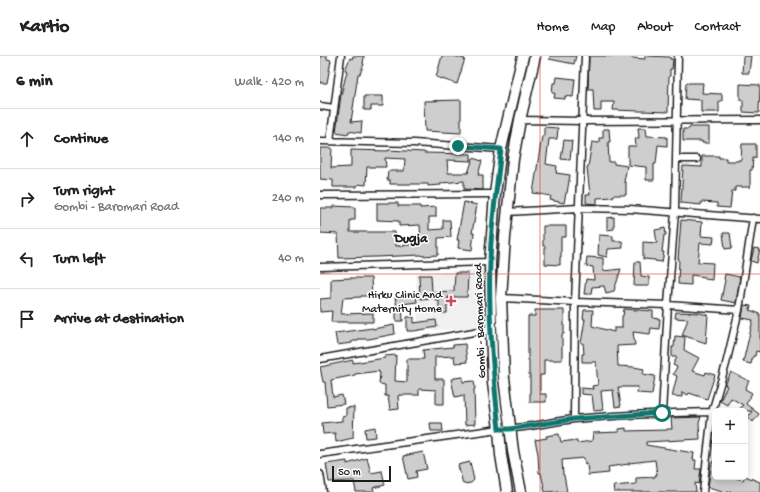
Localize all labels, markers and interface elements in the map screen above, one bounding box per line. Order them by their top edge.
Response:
text: Kartio [20,16,69,39]
text: Home [537,19,569,36]
text: Map [591,19,615,36]
text: About [637,19,673,36]
text: Contact [695,19,740,36]
text: 6 min [16,72,52,92]
text: Walk · 420 m [235,75,304,90]
icon: ahead [16,128,38,150]
text: Continue [54,130,108,148]
text: 140 m [273,131,304,146]
route end [449,137,467,155]
text: Turn right [54,182,114,200]
icon: right [16,188,38,210]
text: 240 m [272,191,304,206]
text: Gombi - Baromari Road [54,200,179,215]
district label: Dugja [394,232,428,247]
icon: left [16,248,38,270]
text: Turn left [54,250,105,268]
text: 40 m [278,251,304,266]
street label: Gombi - Baromari Road [472,262,490,379]
place label: Hirku Clinic And Maternity Home [362,289,443,317]
marker: Hirku Clinic And Maternity Home [445,295,457,307]
icon: arrive [16,308,38,330]
text: Arrive at destination [54,310,184,328]
route start [653,404,671,422]
map controls [712,408,748,480]
button: + [712,408,748,444]
button: − [712,444,748,480]
scale bar [332,464,391,483]
text: 50 m [338,467,360,479]

